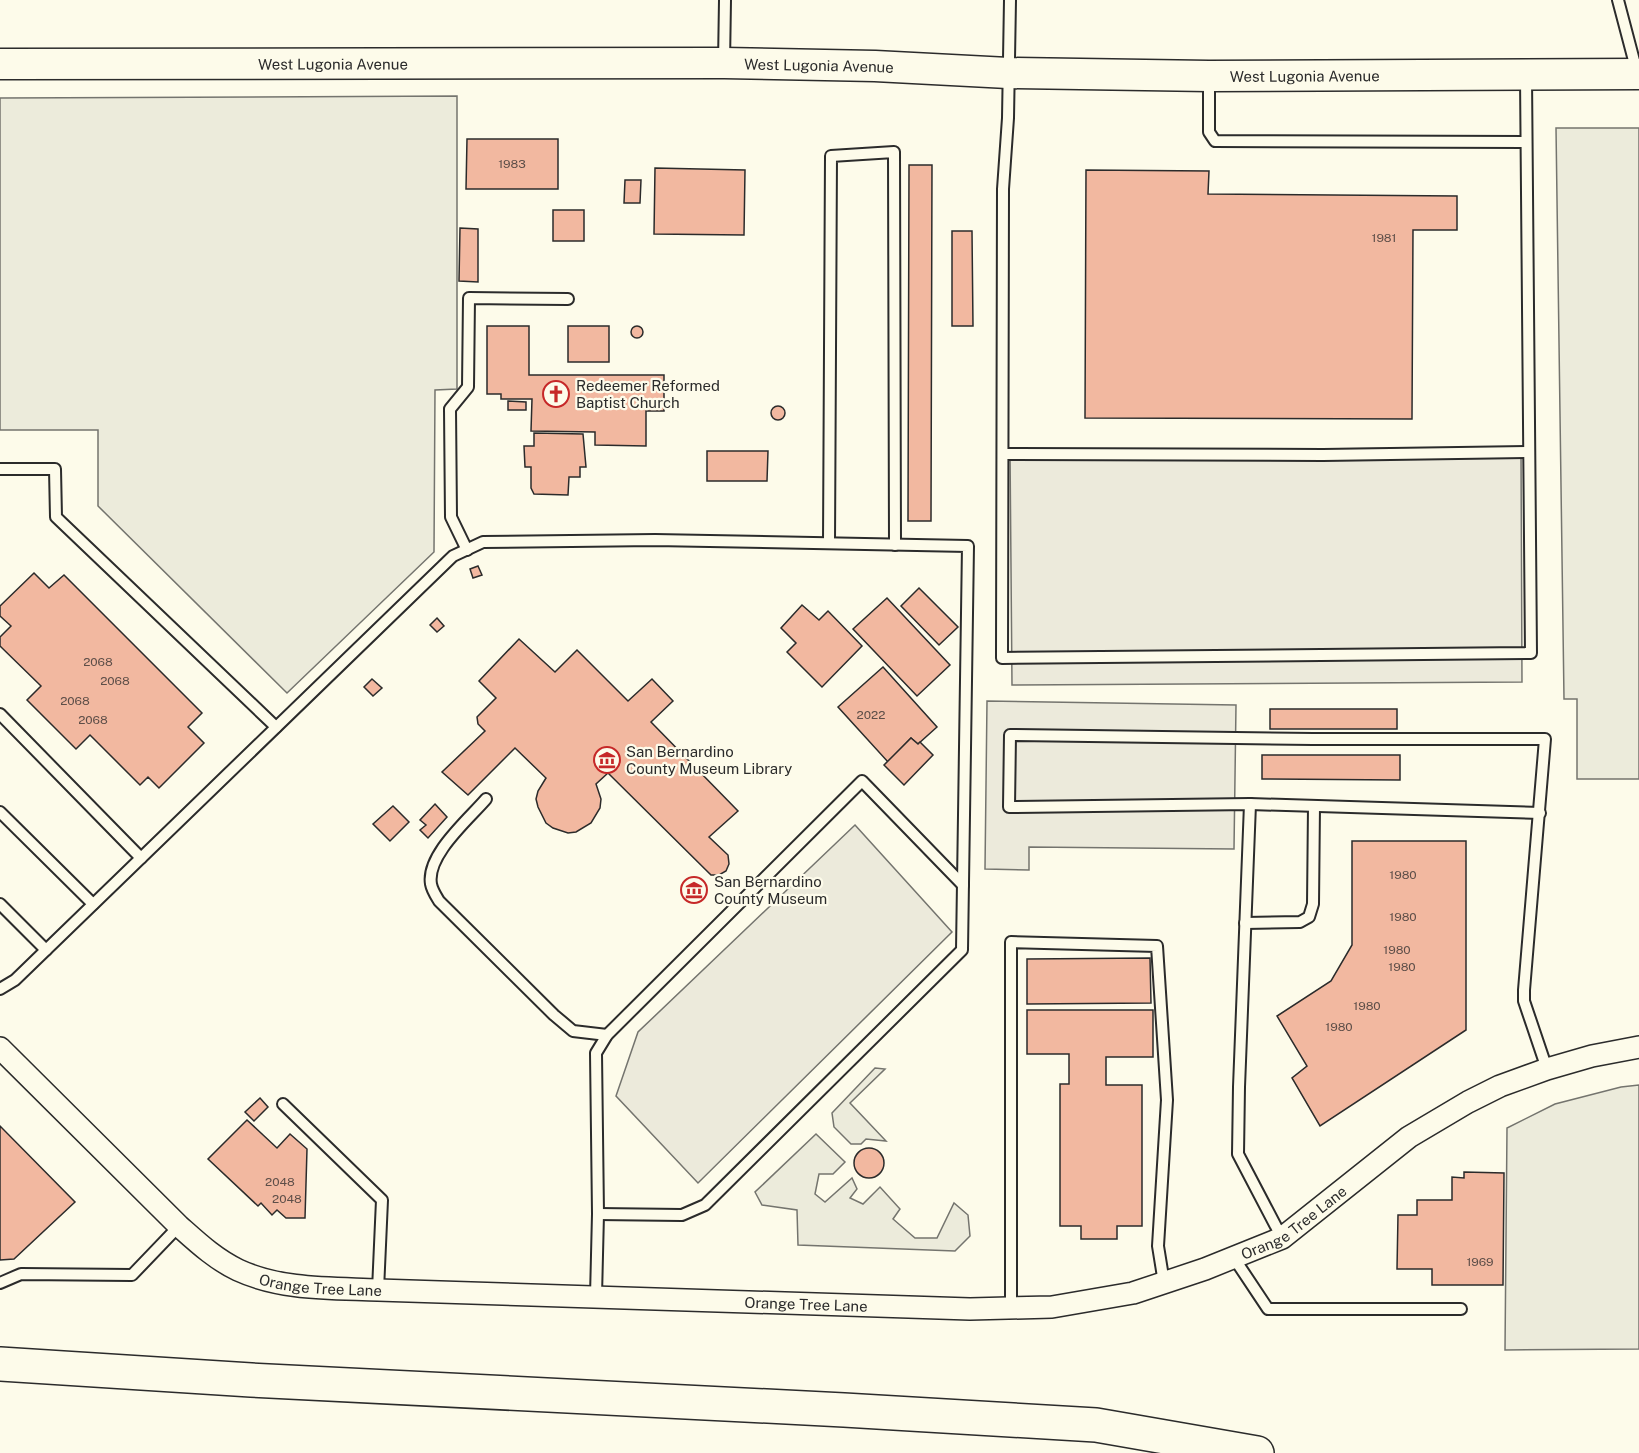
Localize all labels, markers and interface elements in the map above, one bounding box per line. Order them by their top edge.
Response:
street label: West Lugonia Avenue [258,55,408,72]
street label: West Lugonia Avenue [744,55,894,75]
street label: West Lugonia Avenue [1230,67,1380,84]
house number: 1983 [498,157,526,171]
house number: 1981 [1372,231,1396,245]
place label: Redeemer Reformed Baptist Church [576,377,720,411]
church icon: Redeemer Reformed Baptist Church [541,379,571,409]
house number: 2068 [83,655,113,669]
house number: 2068 [100,674,130,688]
house number: 2068 [60,694,90,708]
house number: 2022 [857,708,885,722]
house number: 2068 [78,713,108,727]
place label: San Bernardino County Museum Library [626,743,792,777]
museum icon: San Bernardino County Museum Library [592,745,622,775]
house number: 1980 [1389,868,1417,882]
place label: San Bernardino County Museum [714,873,827,907]
museum icon: San Bernardino County Museum [679,875,709,905]
house number: 1980 [1389,910,1417,924]
house number: 1980 [1383,943,1411,957]
house number: 1980 [1388,960,1416,974]
house number: 1980 [1353,999,1381,1013]
house number: 1980 [1325,1020,1353,1034]
house number: 2048 [265,1175,295,1189]
street label: Orange Tree Lane [1238,1182,1349,1262]
house number: 2048 [272,1192,302,1206]
house number: 1969 [1466,1255,1494,1269]
street label: Orange Tree Lane [257,1270,382,1299]
street label: Orange Tree Lane [744,1293,868,1314]

